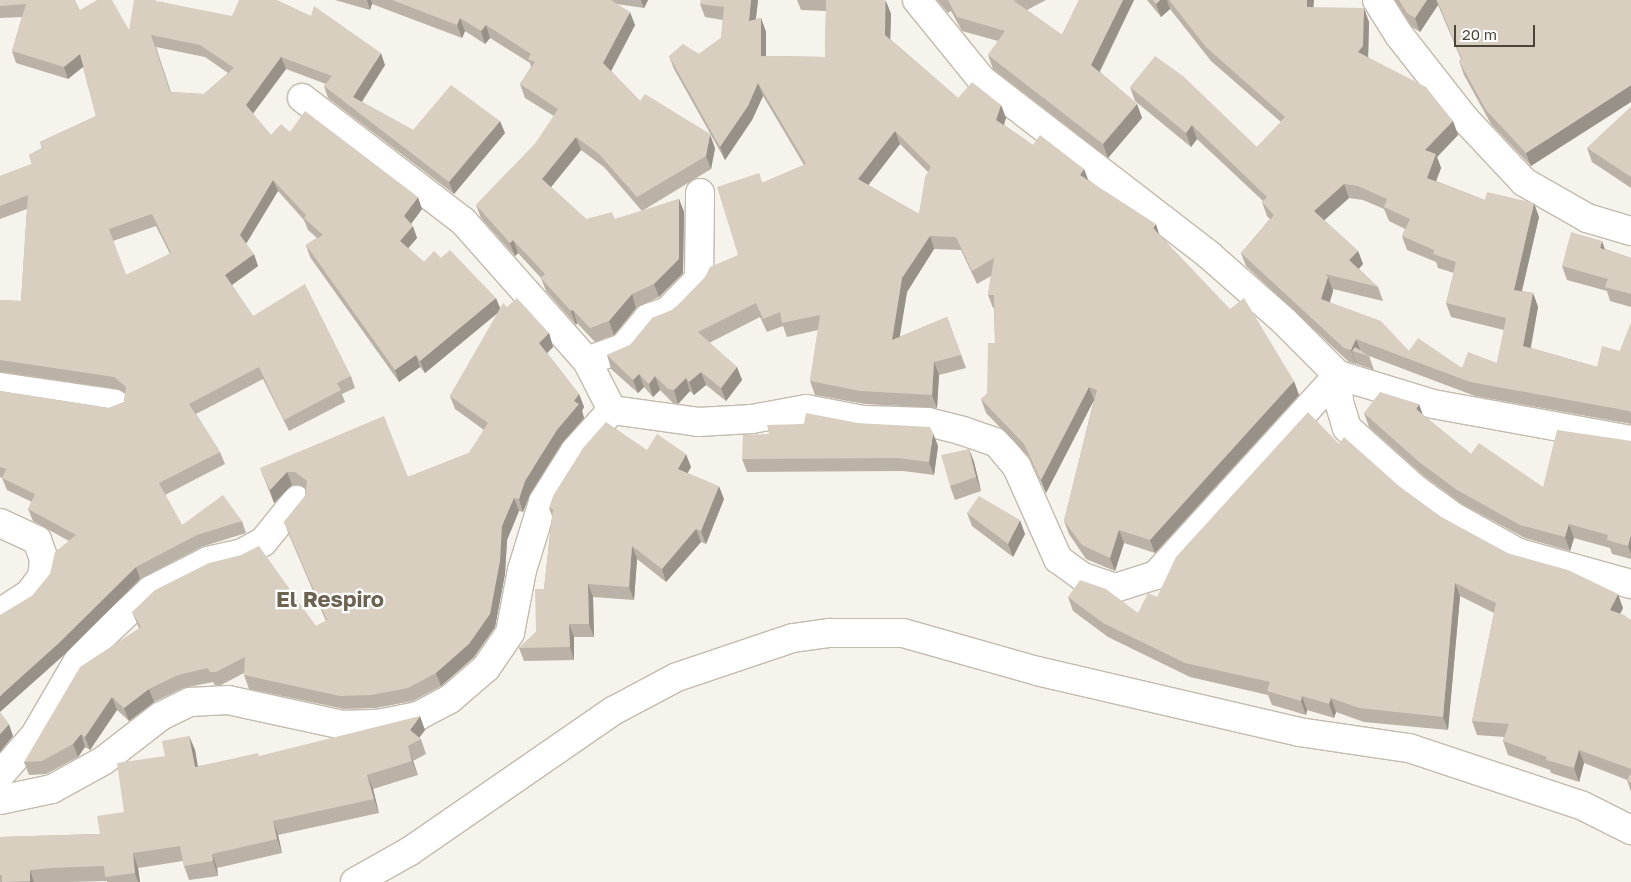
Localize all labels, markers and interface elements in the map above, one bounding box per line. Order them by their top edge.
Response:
scale bar [1456,15,1537,47]
text: 20 m [1462,25,1497,43]
district label: El Respiro [276,586,384,612]

